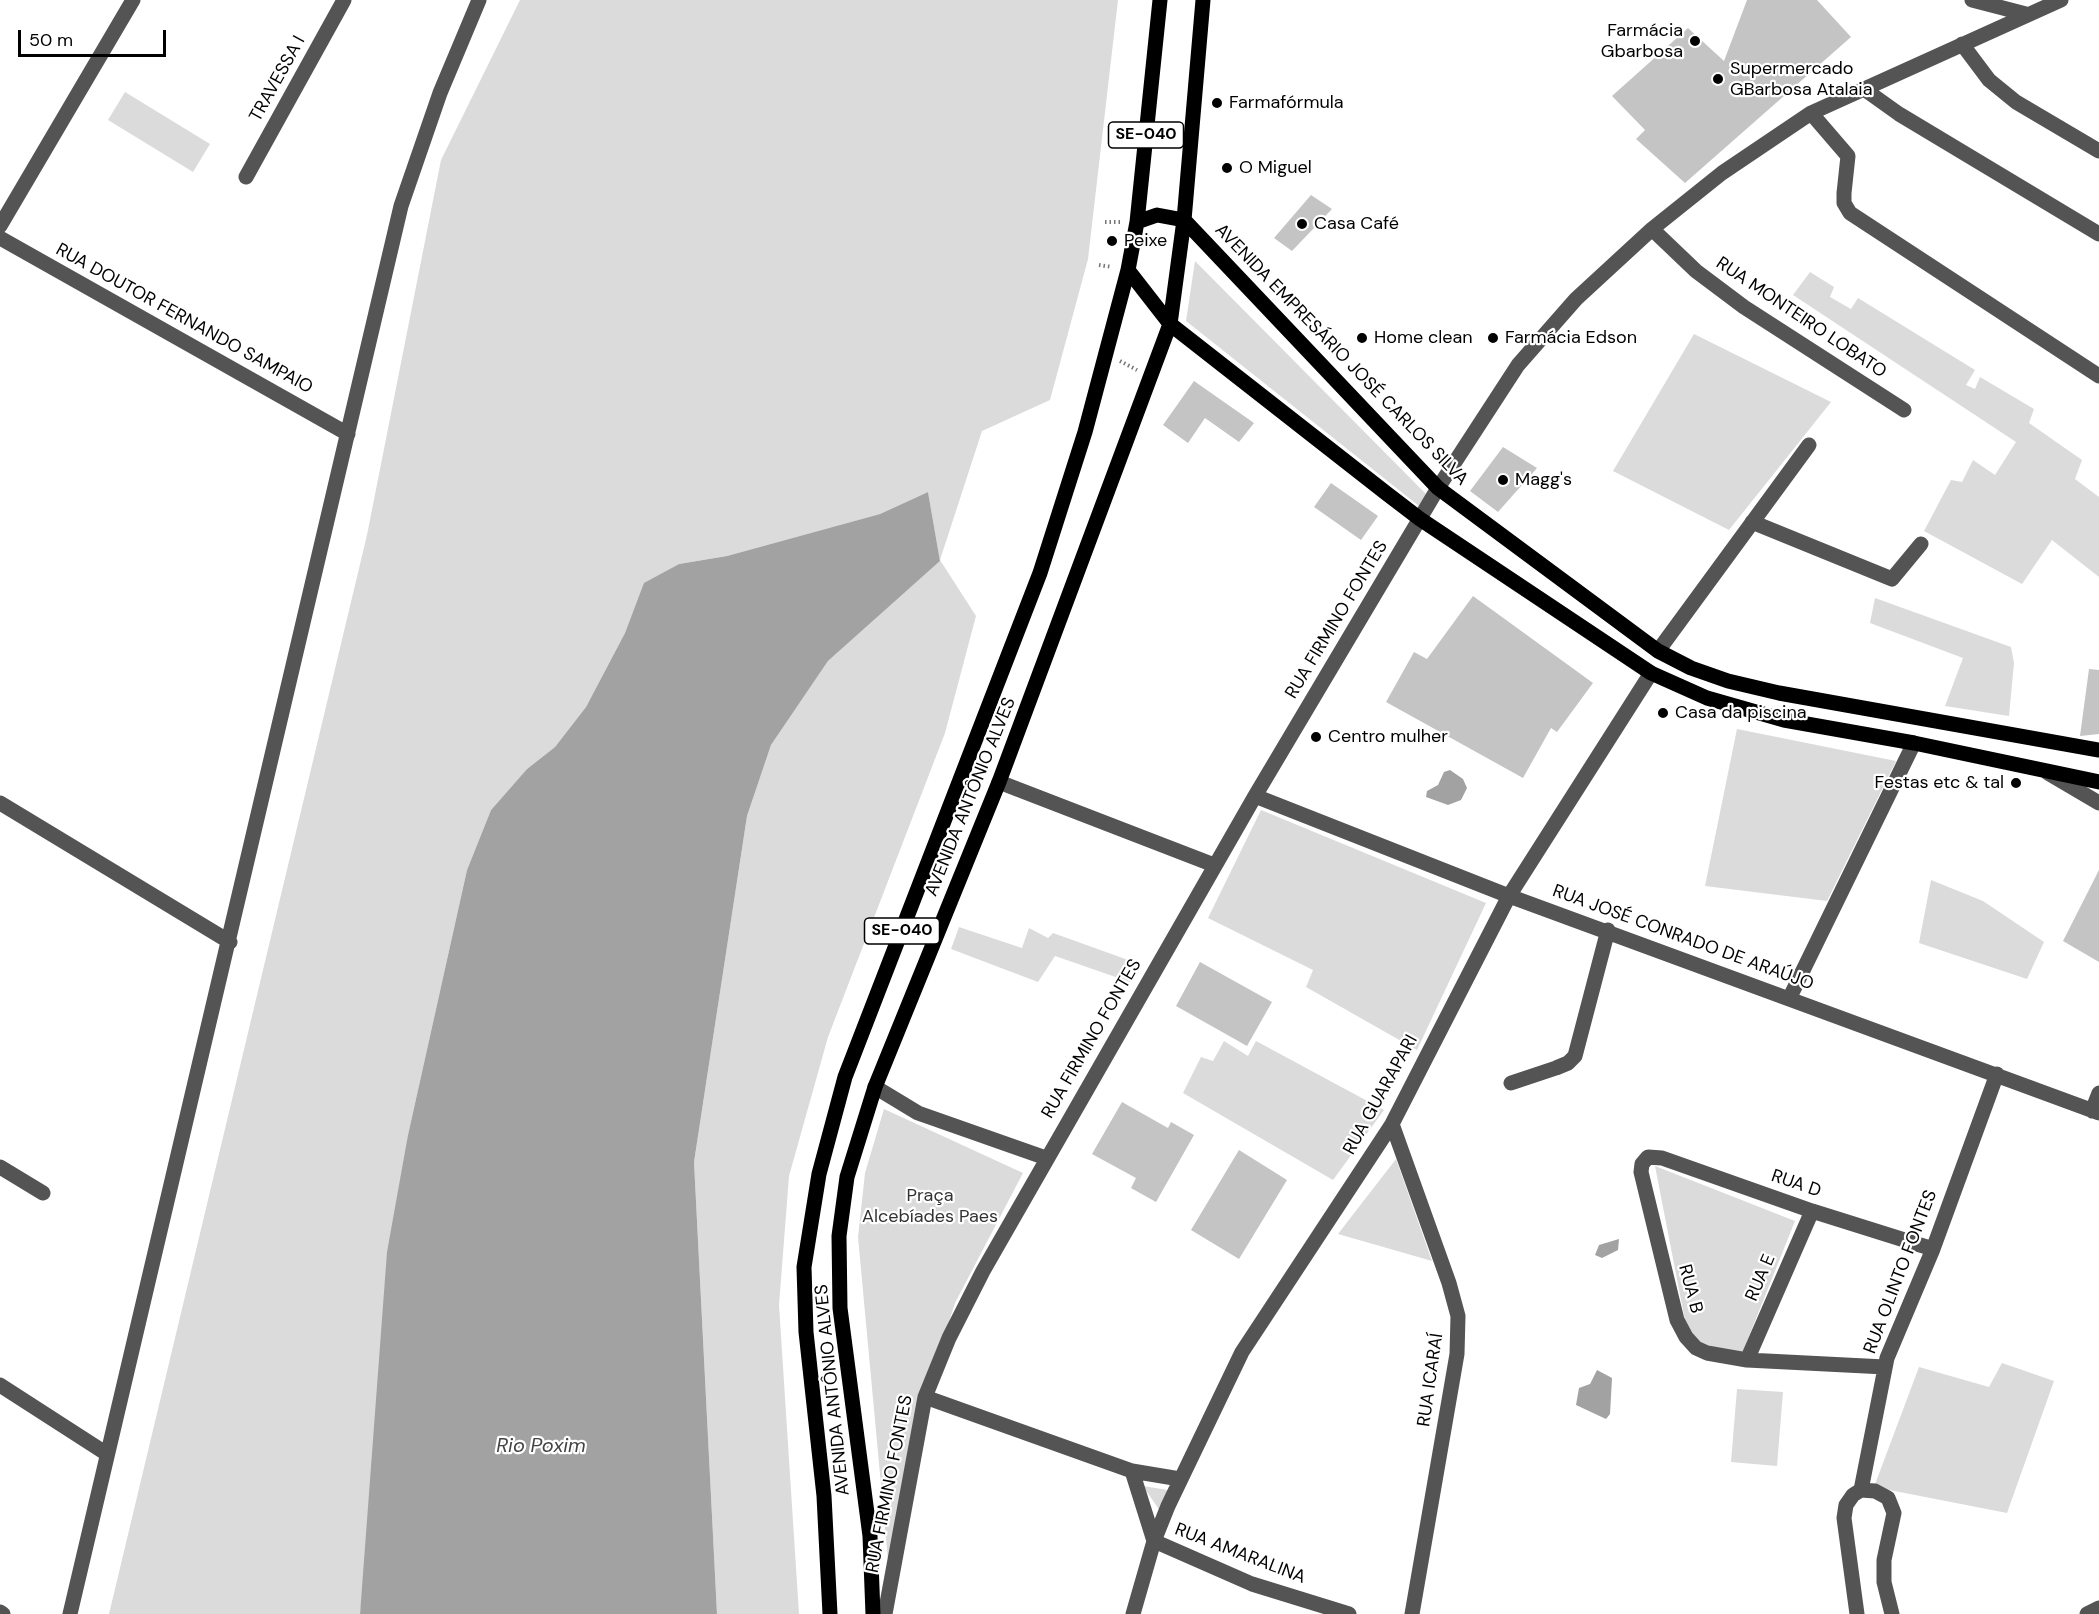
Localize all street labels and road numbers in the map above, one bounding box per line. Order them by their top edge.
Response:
street label: TRAVESSA I [246,32,310,126]
road number: SE-040 [1108,122,1184,148]
street label: AVENIDA EMPRESÁRIO JOSÉ CARLOS SILVA [1210,220,1472,490]
street label: RUA DOUTOR FERNANDO SAMPAIO [52,239,316,399]
street label: RUA MONTEIRO LOBATO [1712,253,1890,383]
street label: RUA FIRMINO FONTES [1281,537,1393,703]
street label: AVENIDA ANTÔNIO ALVES [921,695,1021,899]
street label: RUA JOSÉ CONRADO DE ARAÚJO [1550,881,1816,995]
road number: SE-040 [864,918,940,944]
street label: RUA FIRMINO FONTES [1038,955,1146,1123]
street label: RUA GUARAPARI [1339,1031,1423,1159]
street label: RUA D [1768,1165,1824,1203]
street label: RUA OLINTO FONTES [1860,1187,1942,1357]
street label: RUA E [1742,1251,1780,1305]
street label: RUA B [1673,1262,1707,1316]
street label: AVENIDA ANTÔNIO ALVES [811,1283,855,1497]
street label: RUA ICARAÍ [1414,1332,1448,1428]
street label: RUA FIRMINO FONTES [862,1393,918,1575]
street label: RUA AMARALINA [1171,1519,1309,1589]

